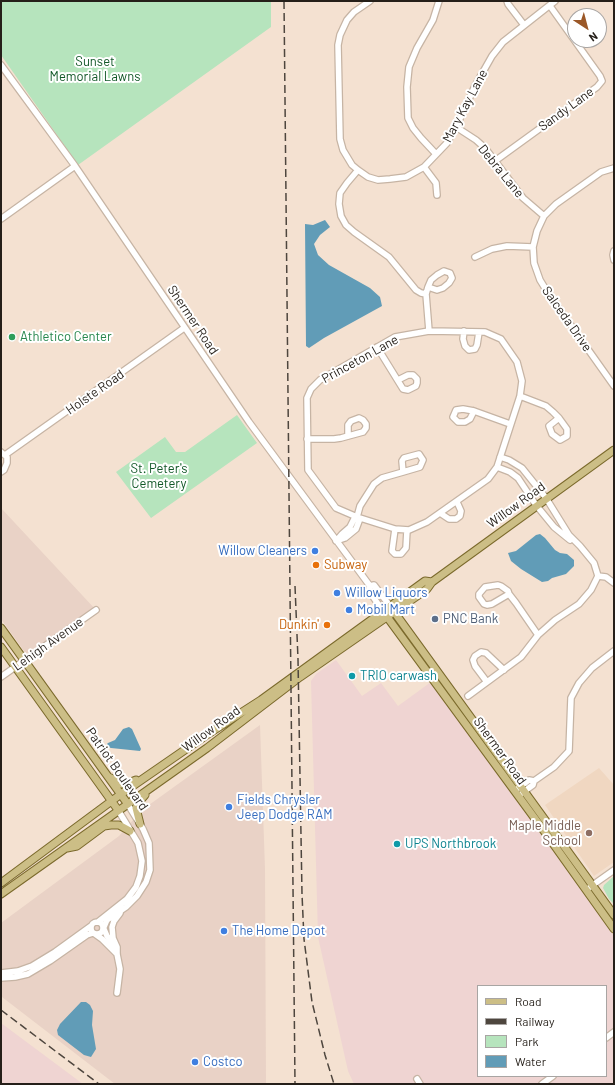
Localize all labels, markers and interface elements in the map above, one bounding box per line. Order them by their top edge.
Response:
north arrow [567,8,607,48]
text: N [587,30,601,45]
park label: Sunset Memorial Lawns [50,54,140,85]
street label: Mary Kay Lane [439,67,491,145]
street label: Sandy Lane [535,84,597,134]
street label: Debra Lane [475,141,527,201]
street label: Shermer Road [164,283,222,357]
street label: Salceda Drive [539,283,595,355]
place label: Athletico Center [20,329,112,345]
street label: Princeton Lane [319,331,401,387]
marker: Athletico Center [7,332,17,342]
street label: Holste Road [63,366,127,418]
park label: St. Peter's Cemetery [130,461,188,492]
street label: Willow Road [484,479,548,531]
place label: Willow Cleaners [218,543,307,559]
marker: Willow Cleaners [310,546,320,556]
place label: Subway [324,557,367,573]
marker: Subway [311,560,321,570]
place label: Willow Liquors [345,585,427,601]
marker: Willow Liquors [332,588,342,598]
place label: Mobil Mart [357,602,415,618]
marker: Mobil Mart [344,605,354,615]
place label: PNC Bank [443,611,498,627]
street label: Lehigh Avenue [10,614,86,674]
marker: PNC Bank [430,614,440,624]
place label: Dunkin' [279,617,319,633]
marker: Dunkin' [322,620,332,630]
place label: TRIO carwash [360,668,437,684]
marker: TRIO carwash [347,671,357,681]
street label: Willow Road [179,703,243,755]
street label: Shermer Road [470,714,530,788]
street label: Patriot Boulevard [83,724,151,814]
place label: Fields Chrysler Jeep Dodge RAM [237,792,332,823]
marker: Fields Chrysler Jeep Dodge RAM [224,802,234,812]
place label: Maple Middle School [509,818,581,849]
marker: Maple Middle School [584,828,594,838]
place label: UPS Northbrook [405,836,496,852]
marker: UPS Northbrook [392,839,402,849]
place label: The Home Depot [232,923,325,939]
marker: The Home Depot [219,926,229,936]
legend [477,985,607,1077]
text: Road [515,994,542,1008]
text: Railway [515,1014,554,1028]
text: Park [515,1034,539,1048]
place label: Costco [203,1054,243,1070]
text: Water [515,1054,546,1068]
marker: Costco [190,1057,200,1067]

